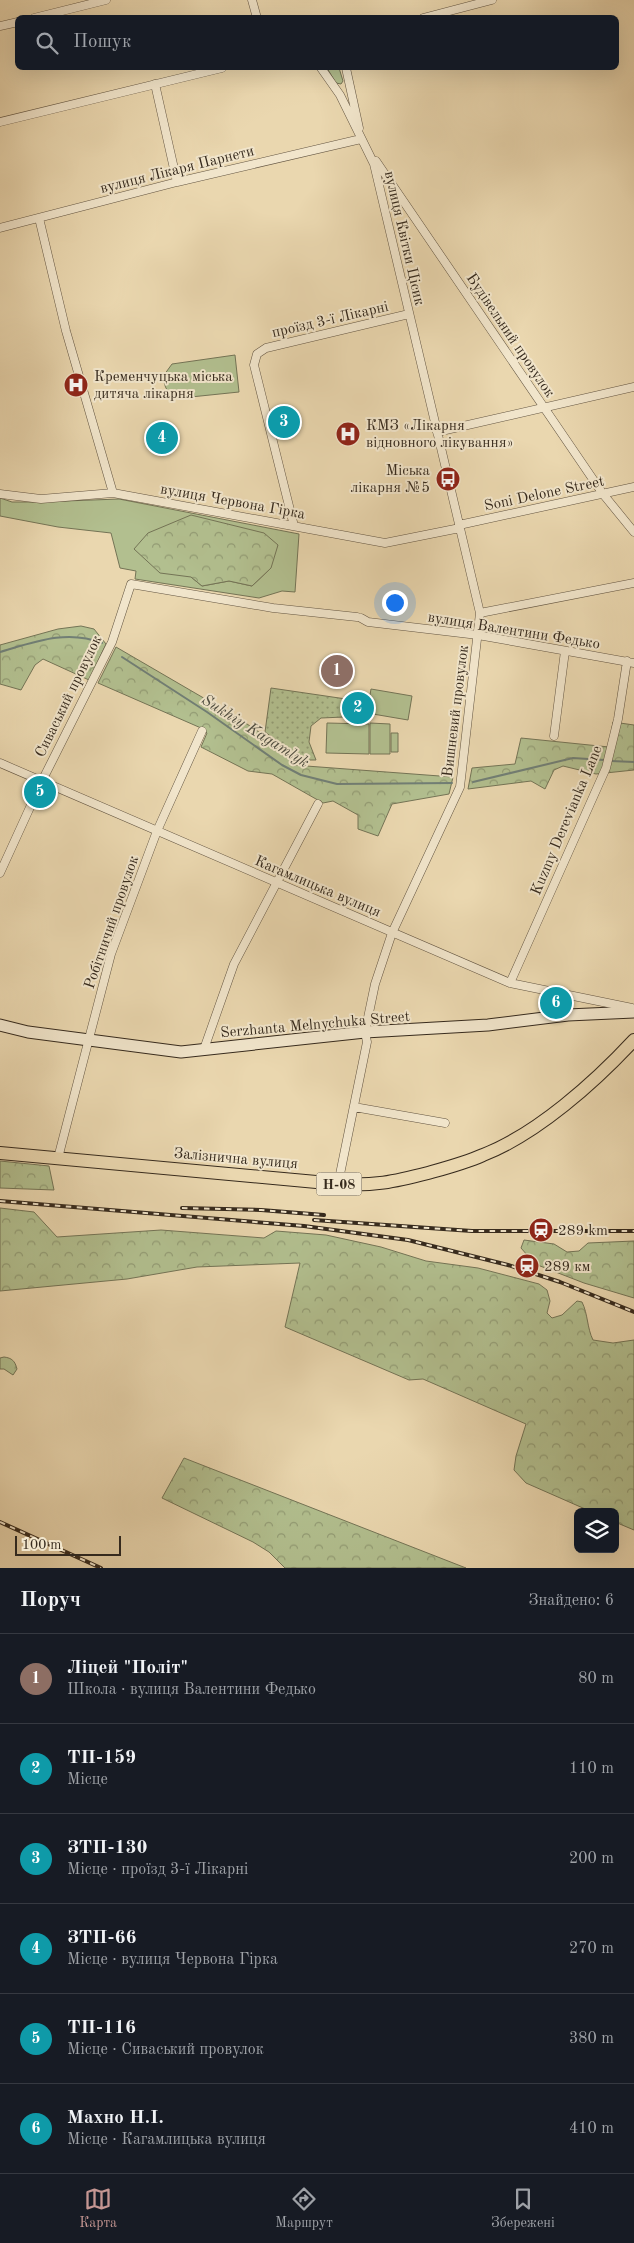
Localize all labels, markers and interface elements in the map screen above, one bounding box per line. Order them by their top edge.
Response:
search box [15,15,619,70]
icon: search [33,29,61,57]
text: Пошук [73,33,131,52]
street label: вулиця Лікаря Парнети [99,144,256,197]
street label: вулиця Квітки Цісик [381,170,426,307]
street label: Будівельний провулок [463,271,557,401]
street label: проїзд 3-ї Лікарні [271,300,390,341]
place label: Кременчуцька міська дитяча лікарня [94,370,233,402]
hospital icon: Кременчуцька міська дитяча лікарня [63,372,89,398]
pin: 3 [268,403,300,441]
pin: 4 [146,419,178,457]
place label: КМЗ «Лікарня відновного лікування» [366,419,514,451]
hospital icon: КМЗ «Лікарня відновного лікування» [335,421,361,447]
place label: Міська лікарня №5 [351,464,431,496]
bus stop icon: Міська лікарня №5 [435,466,461,492]
street label: Soni Delone Street [483,474,606,515]
street label: вулиця Червона Гірка [159,482,307,523]
your location [382,590,408,616]
street label: вулиця Валентини Федько [427,610,601,653]
street label: Сиваський провулок [33,633,106,760]
street label: Вишневий провулок [441,644,472,778]
pin: 1 [321,652,353,690]
pin: 2 [342,689,374,727]
water label: Sukhiy Kagamlyk [198,692,312,771]
street label: Kuzmy Derevianka Lane [529,743,606,898]
pin: 5 [24,773,56,811]
street label: Робітничий провулок [83,854,142,991]
street label: Кагамлицька вулиця [252,854,383,921]
pin: 6 [540,984,572,1022]
street label: Serzhanta Melnychuka Street [220,1010,411,1041]
street label: Залізнична вулиця [173,1147,299,1172]
road number: Н-08 [316,1172,362,1196]
station icon: 289 km [528,1217,554,1243]
place label: 289 km [558,1224,608,1239]
station icon: 289 км [514,1253,540,1279]
place label: 289 км [544,1260,591,1275]
map controls [574,1508,619,1553]
button: layers [574,1508,619,1553]
scale bar [15,1533,121,1556]
text: 100 m [22,1538,61,1552]
text: Поруч [20,1590,81,1611]
text: Знайдено: 6 [529,1593,614,1609]
text: Ліцей "Політ" [67,1659,188,1678]
text: 1 [31,1671,41,1687]
text: 80 m [578,1671,614,1687]
text: Школа · вулиця Валентини Федько [67,1682,316,1698]
text: ТП-159 [67,1749,136,1768]
text: 2 [31,1761,41,1777]
text: 110 m [569,1761,614,1777]
text: Місце [67,1772,108,1788]
text: ЗТП-130 [67,1839,148,1858]
text: 3 [31,1851,41,1867]
text: 200 m [569,1851,614,1867]
text: Місце · проїзд 3-ї Лікарні [67,1862,248,1878]
text: ЗТП-66 [67,1929,137,1948]
text: 4 [31,1941,41,1957]
text: 270 m [569,1941,614,1957]
text: Місце · вулиця Червона Гірка [67,1952,278,1968]
text: ТП-116 [67,2019,136,2038]
text: 5 [31,2031,41,2047]
text: 380 m [569,2031,614,2047]
text: Місце · Сиваський провулок [67,2042,264,2058]
text: Махно Н.І. [67,2109,164,2128]
text: 6 [31,2121,41,2137]
text: 410 m [569,2121,614,2137]
text: Місце · Кагамлицька вулиця [67,2132,266,2148]
tab: Карта [79,2185,117,2232]
tab: Маршрут [275,2185,333,2232]
tab: Збережені [491,2185,555,2232]

